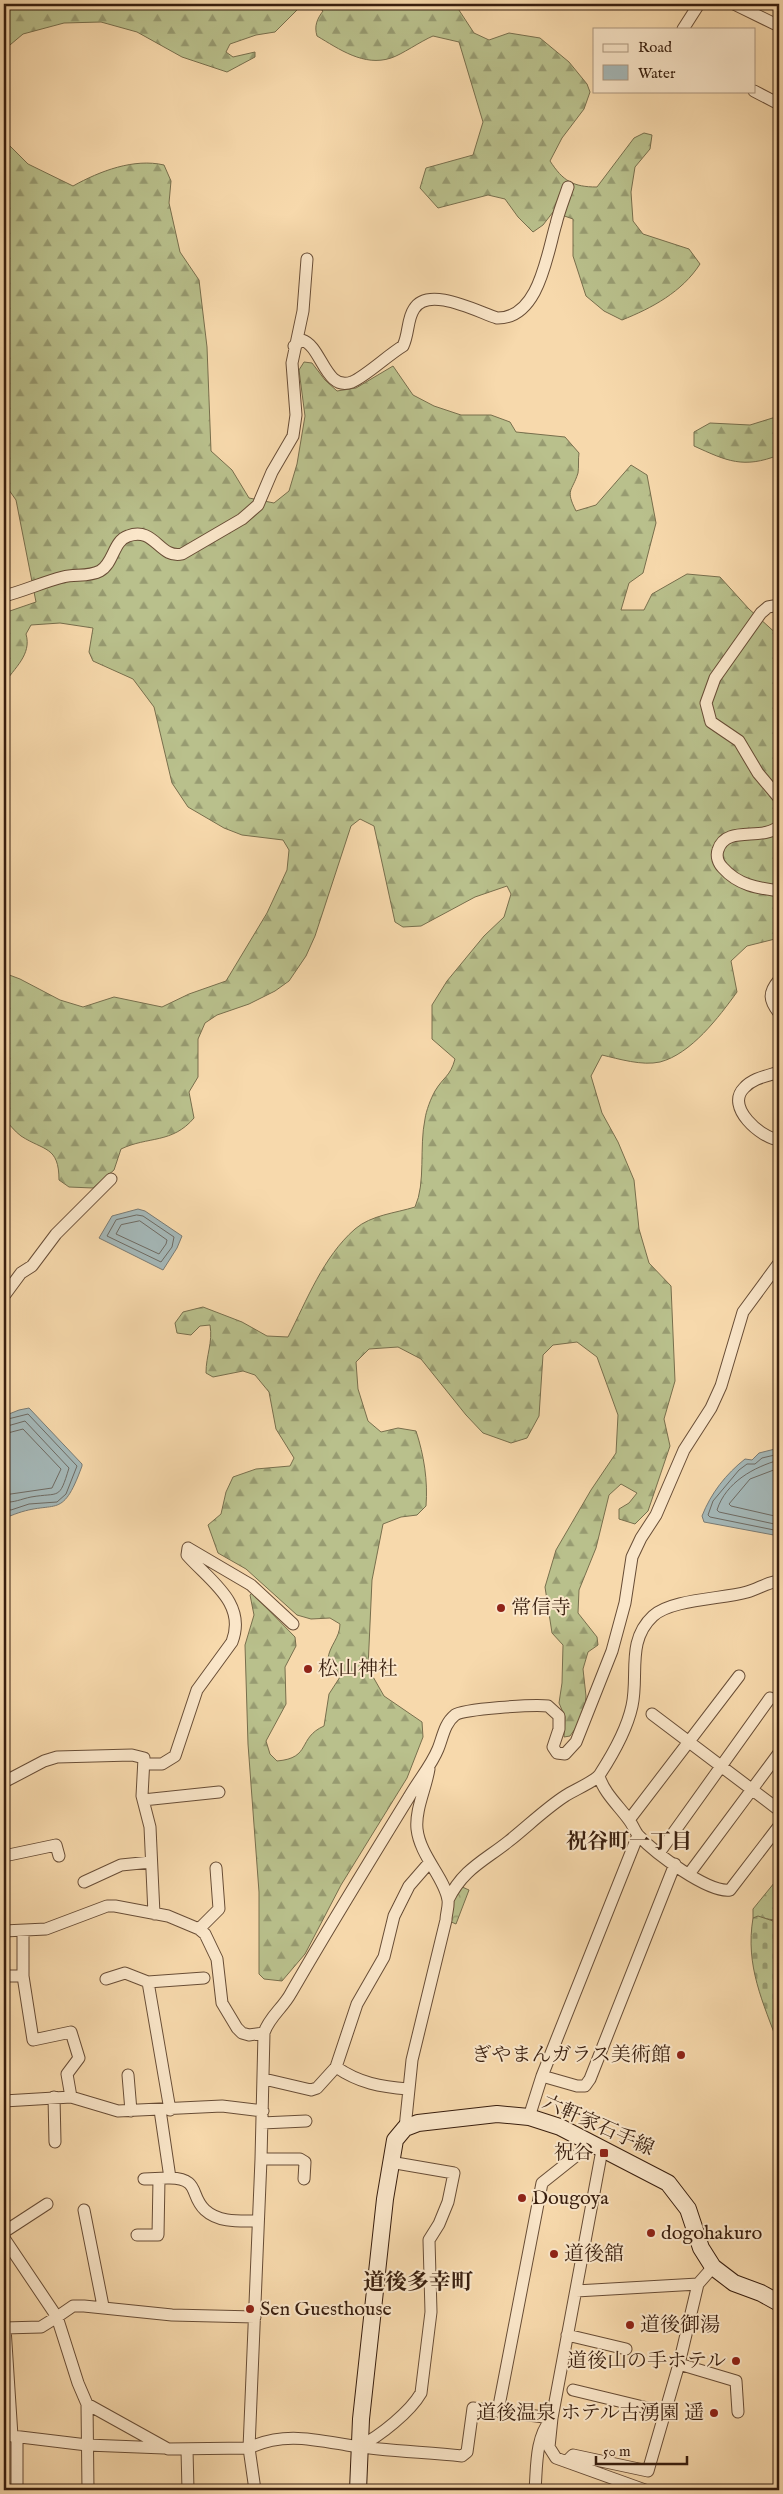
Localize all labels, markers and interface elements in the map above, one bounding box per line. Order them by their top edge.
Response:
legend [593,28,756,92]
text: Road [638,38,673,57]
text: Water [638,64,676,83]
place label: 常信寺 [511,1596,571,1621]
marker: 常信寺 [495,1602,507,1614]
place label: 松山神社 [318,1657,398,1682]
marker: 松山神社 [302,1663,314,1675]
district label: 祝谷町一丁目 [566,1829,692,1856]
place label: ぎやまんガラス美術館 [472,2043,671,2068]
marker: ぎやまんガラス美術館 [675,2049,687,2061]
street label: 六軒家石手線 [538,2090,658,2162]
place label: 祝谷 [554,2141,594,2166]
marker: 祝谷 [598,2147,610,2159]
place label: Dougoya [532,2186,609,2211]
marker: Dougoya [516,2192,528,2204]
place label: dogohakuro [661,2221,763,2246]
marker: dogohakuro [645,2227,657,2239]
place label: 道後舘 [564,2242,624,2267]
marker: 道後舘 [548,2248,560,2260]
district label: 道後多幸町 [363,2269,473,2297]
place label: Sen Guesthouse [260,2297,392,2322]
marker: Sen Guesthouse [244,2303,256,2315]
place label: 道後御湯 [640,2313,720,2338]
marker: 道後御湯 [624,2319,636,2331]
place label: 道後山の手ホテル [567,2349,726,2374]
marker: 道後山の手ホテル [730,2355,742,2367]
place label: 道後温泉 ホテル古湧園 遥 [476,2401,704,2426]
marker: 道後温泉 ホテル古湧園 遥 [708,2407,720,2419]
scale bar [596,2434,687,2466]
text: 50 m [603,2442,631,2461]

